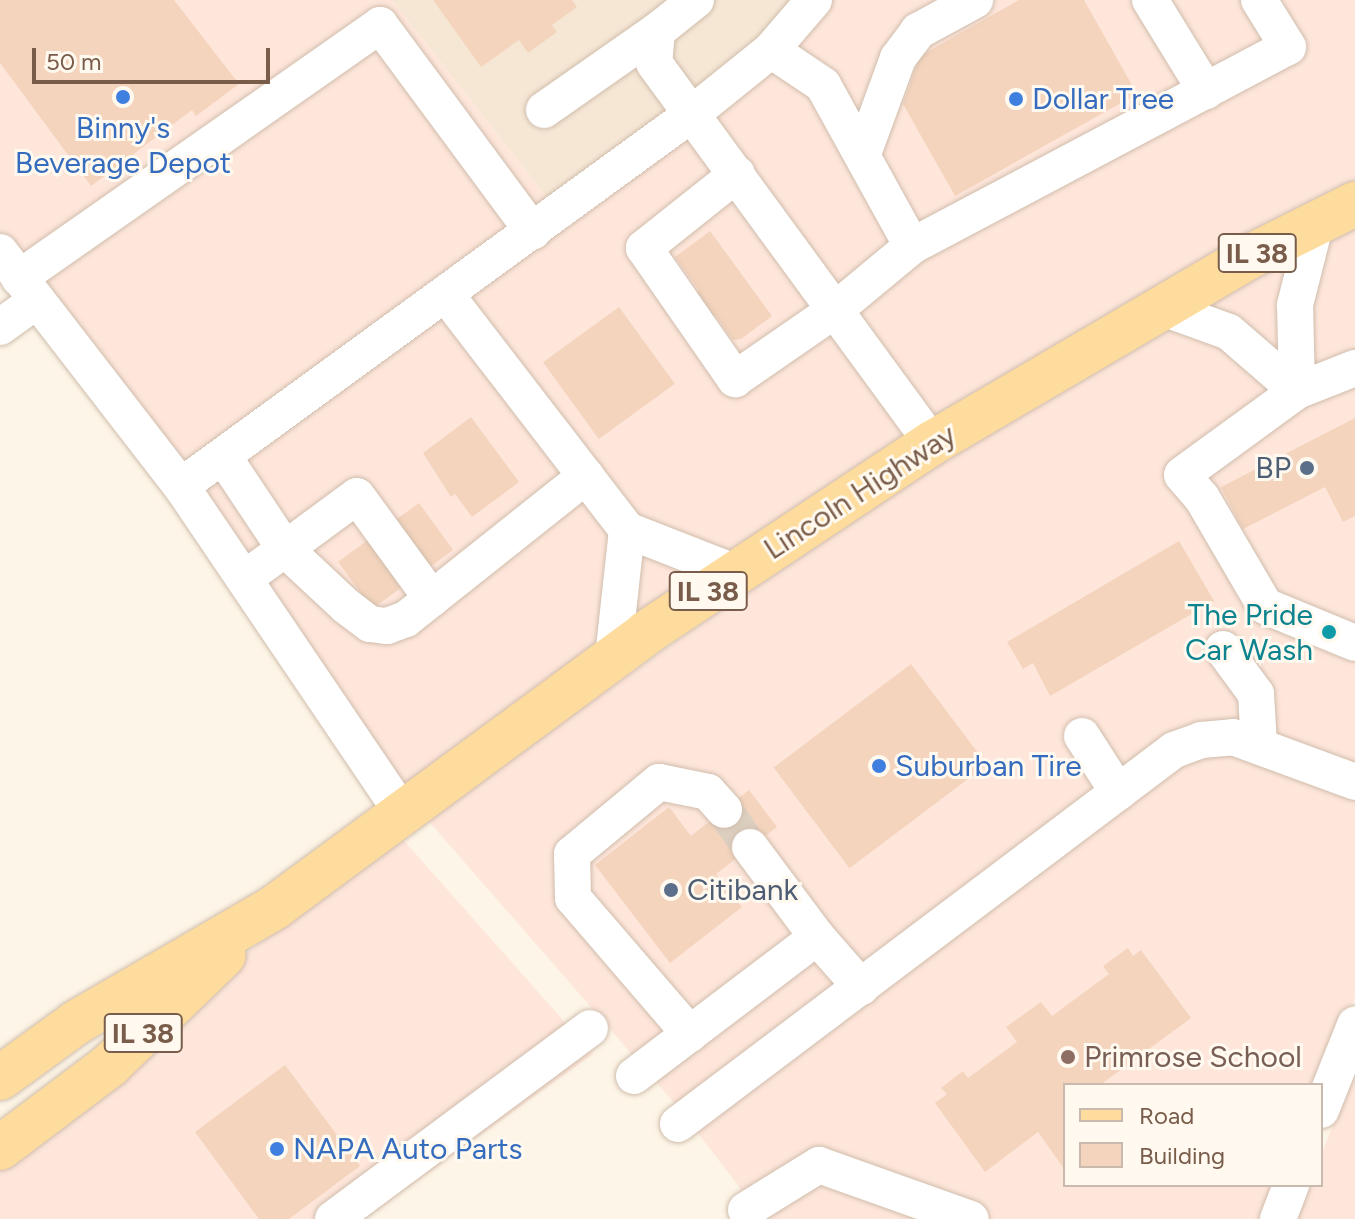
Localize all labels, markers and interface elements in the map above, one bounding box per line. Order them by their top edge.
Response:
scale bar [36,32,274,82]
text: 50 m [46,47,102,76]
place label: Dollar Tree [1032,81,1174,117]
marker: Binny's Beverage Depot [114,88,132,106]
marker: Dollar Tree [1007,90,1025,108]
place label: Binny's Beverage Depot [15,110,231,180]
road number: IL 38 [1217,229,1297,277]
street label: Lincoln Highway [757,417,963,567]
place label: BP [1255,450,1291,486]
marker: BP [1298,459,1316,477]
road number: IL 38 [668,567,748,615]
place label: The Pride Car Wash [1185,597,1313,668]
marker: The Pride Car Wash [1320,623,1338,641]
place label: Suburban Tire [895,748,1082,784]
marker: Suburban Tire [870,757,888,775]
place label: Citibank [687,872,798,908]
marker: Citibank [662,881,680,899]
road number: IL 38 [103,1009,183,1057]
place label: Primrose School [1084,1039,1302,1075]
marker: Primrose School [1059,1048,1077,1066]
legend [1063,1083,1323,1187]
text: Road [1139,1101,1194,1130]
place label: NAPA Auto Parts [293,1131,523,1167]
marker: NAPA Auto Parts [268,1140,286,1158]
text: Building [1139,1141,1225,1170]

